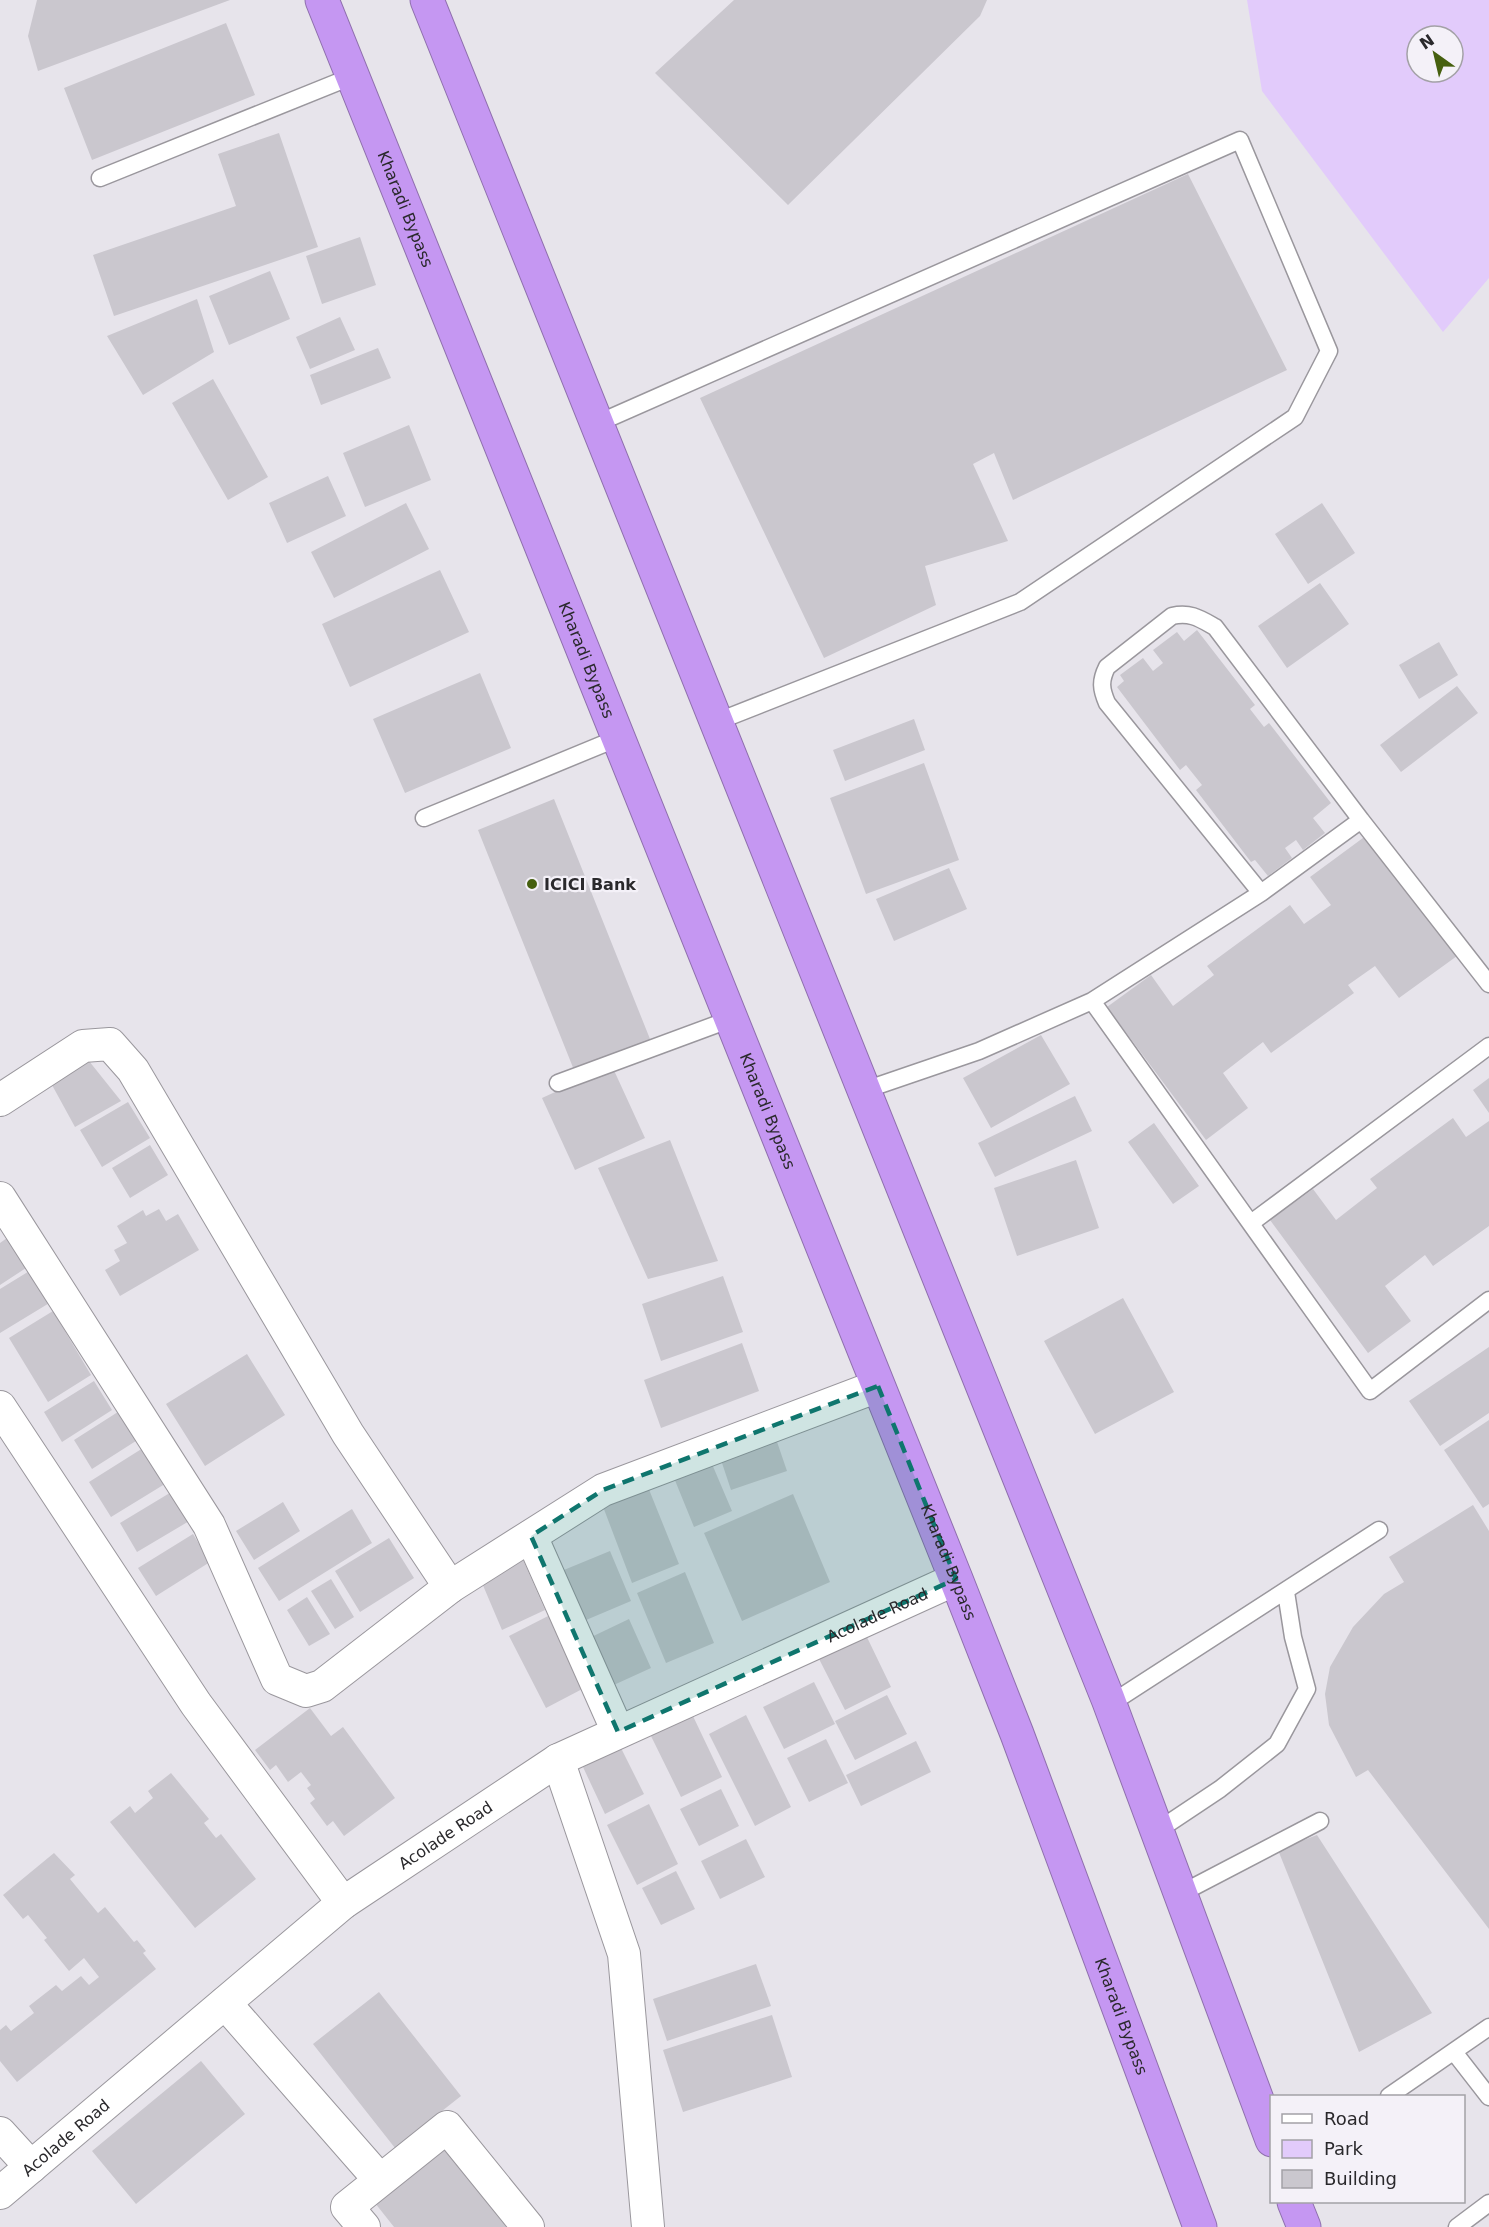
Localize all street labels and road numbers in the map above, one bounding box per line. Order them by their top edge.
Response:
street label: Kharadi Bypass [374,148,438,270]
street label: Kharadi Bypass [555,599,619,721]
street label: Kharadi Bypass [736,1050,800,1172]
street label: Kharadi Bypass [917,1501,981,1623]
street label: Acolade Road [824,1584,931,1646]
street label: Acolade Road [395,1797,496,1873]
street label: Kharadi Bypass [1091,1955,1152,2077]
street label: Acolade Road [18,2095,113,2180]

